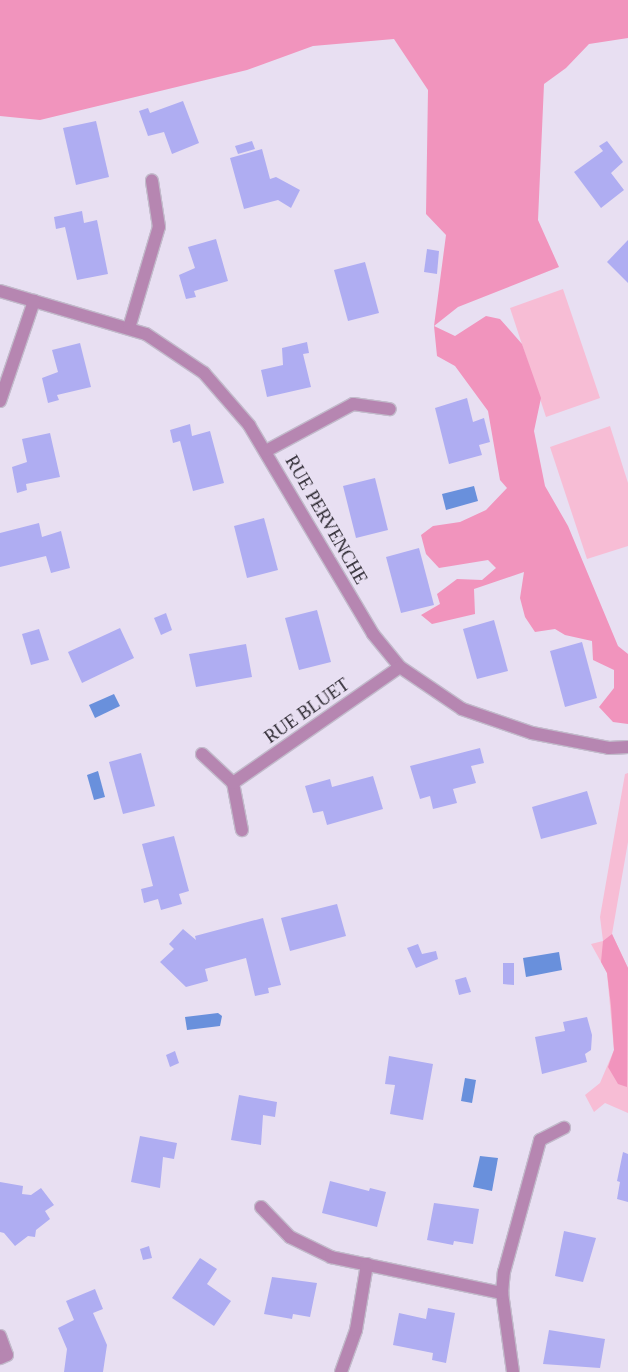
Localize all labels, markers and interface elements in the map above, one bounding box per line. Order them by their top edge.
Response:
street label: RUE PERVENCHE [280,452,372,588]
street label: RUE BLUET [260,674,354,748]

